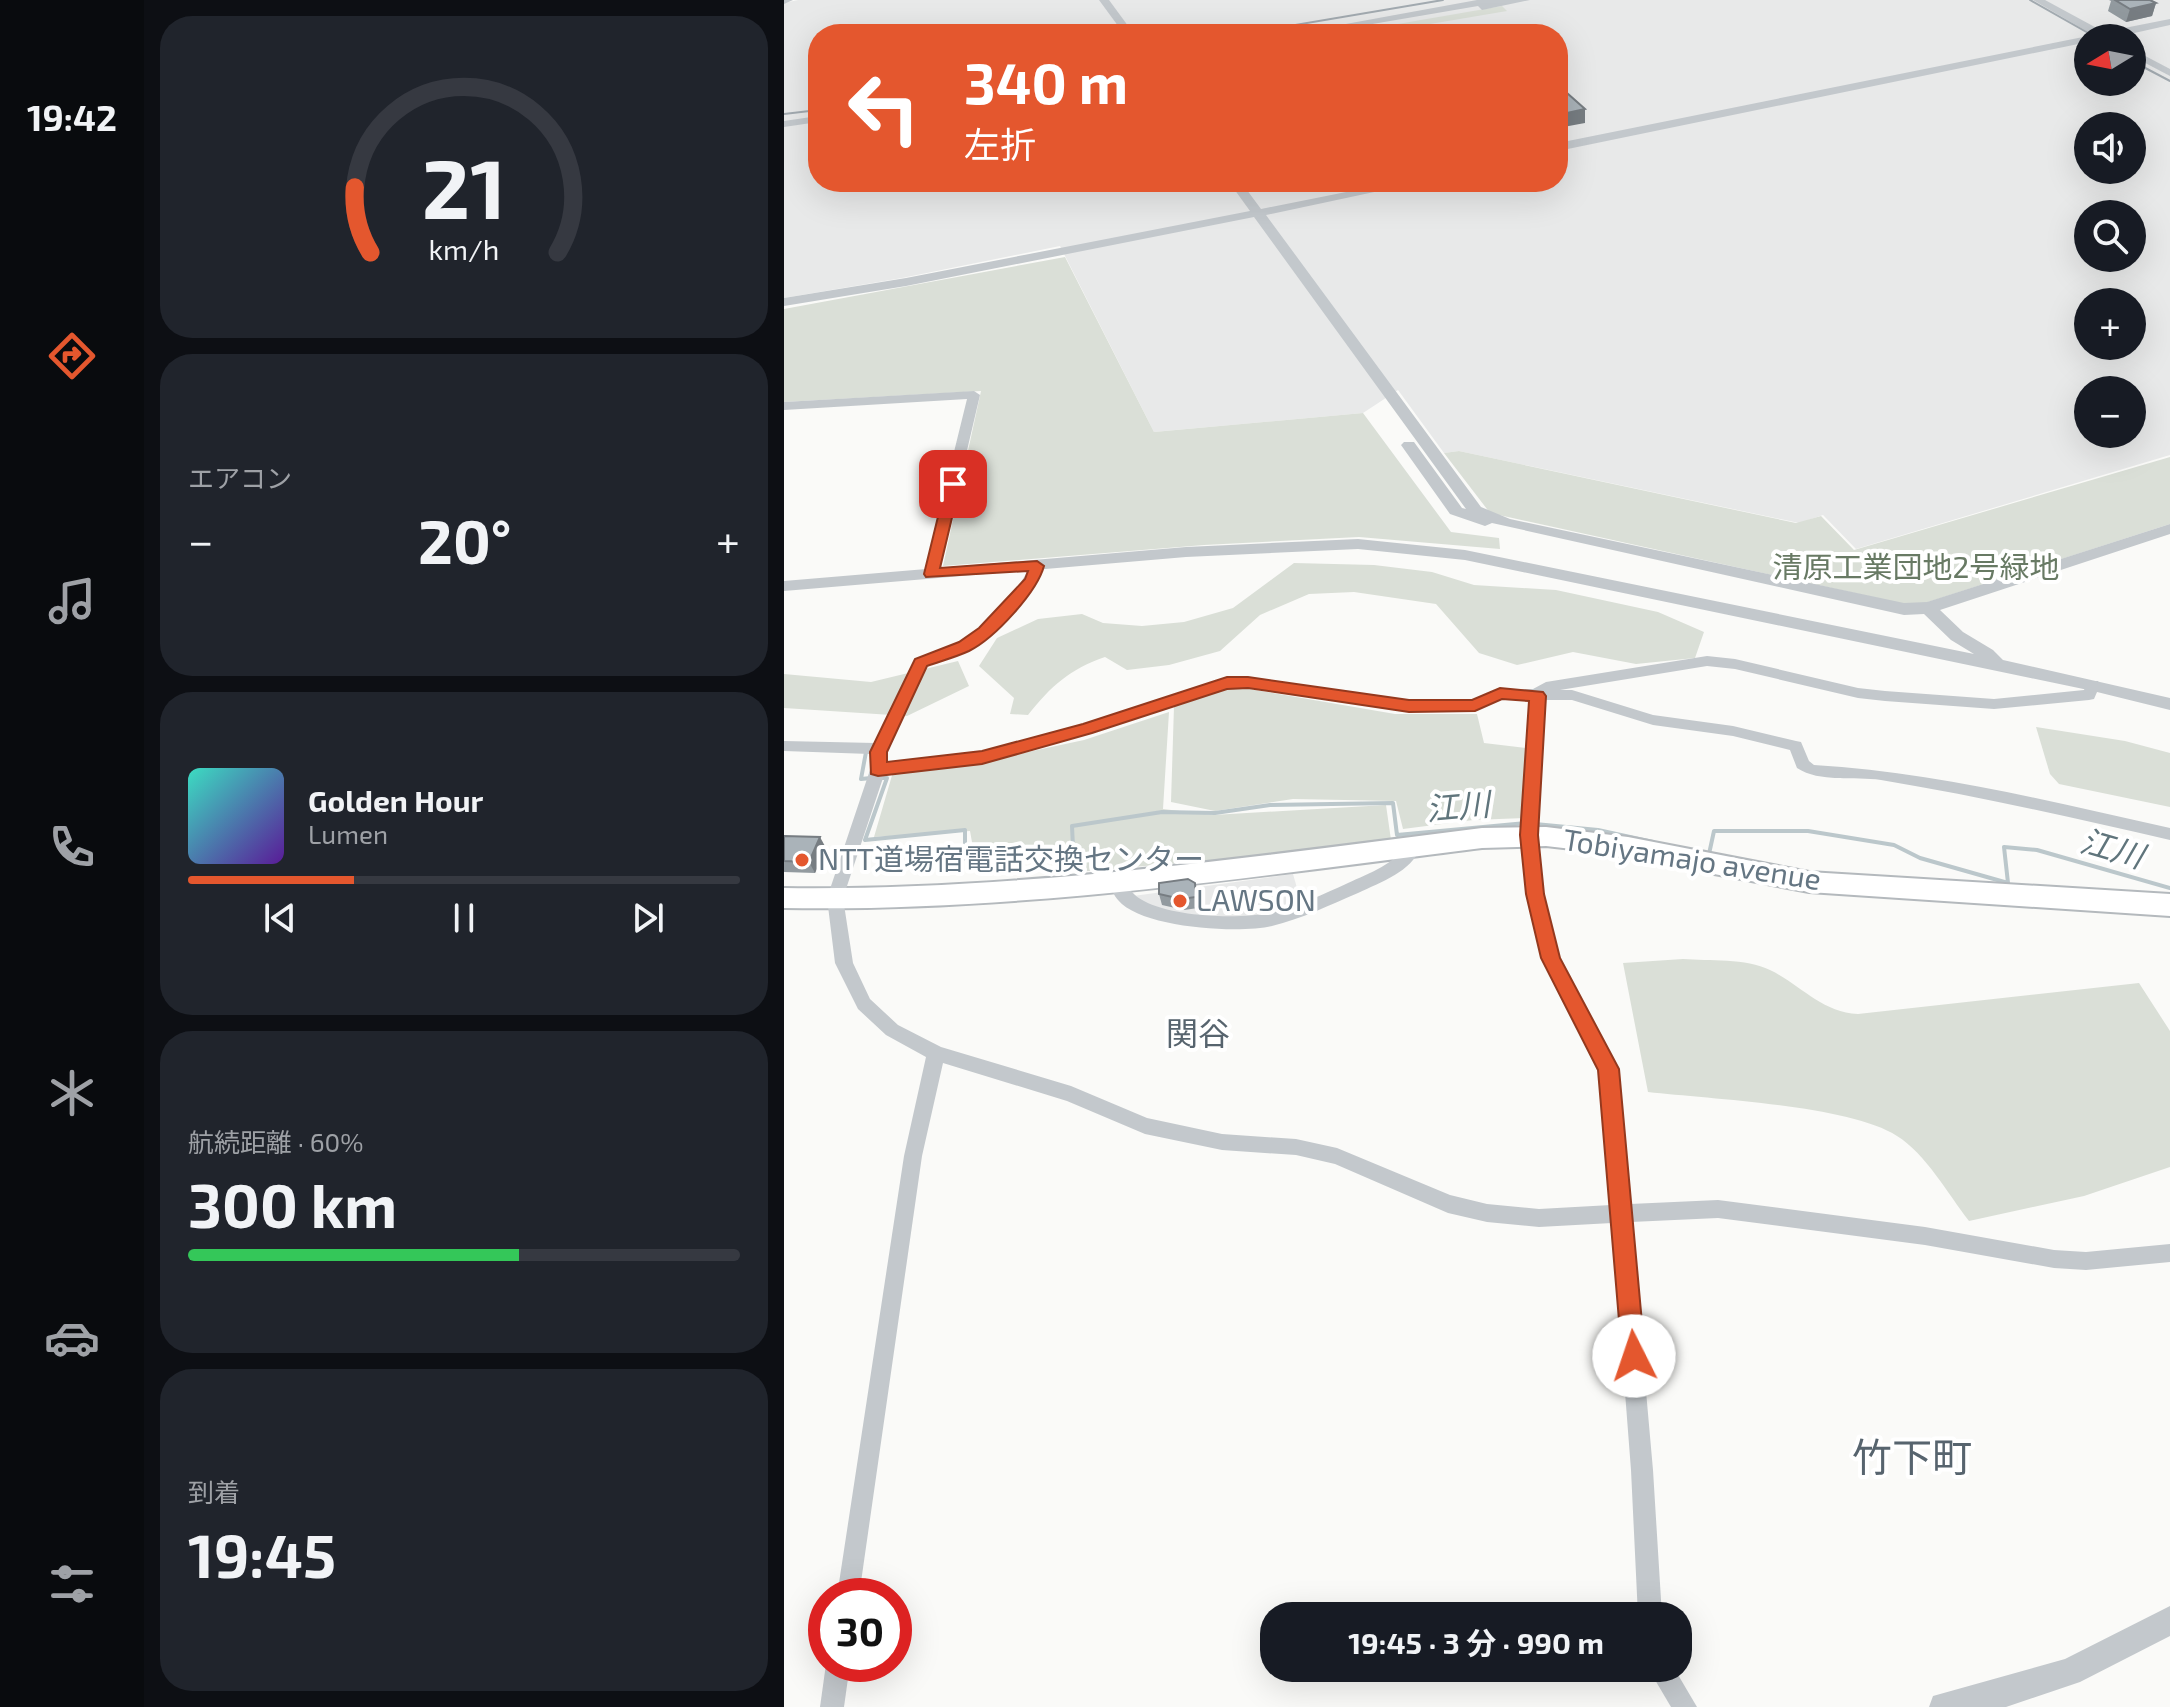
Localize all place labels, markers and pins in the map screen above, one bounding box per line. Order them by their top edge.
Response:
pin [919,450,987,518]
place label: NTT道場宿電話交換センター [818,840,1204,876]
marker: NTT道場宿電話交換センター [793,851,811,869]
place label: LAWSON [1196,881,1316,917]
marker: LAWSON [1171,892,1189,910]

